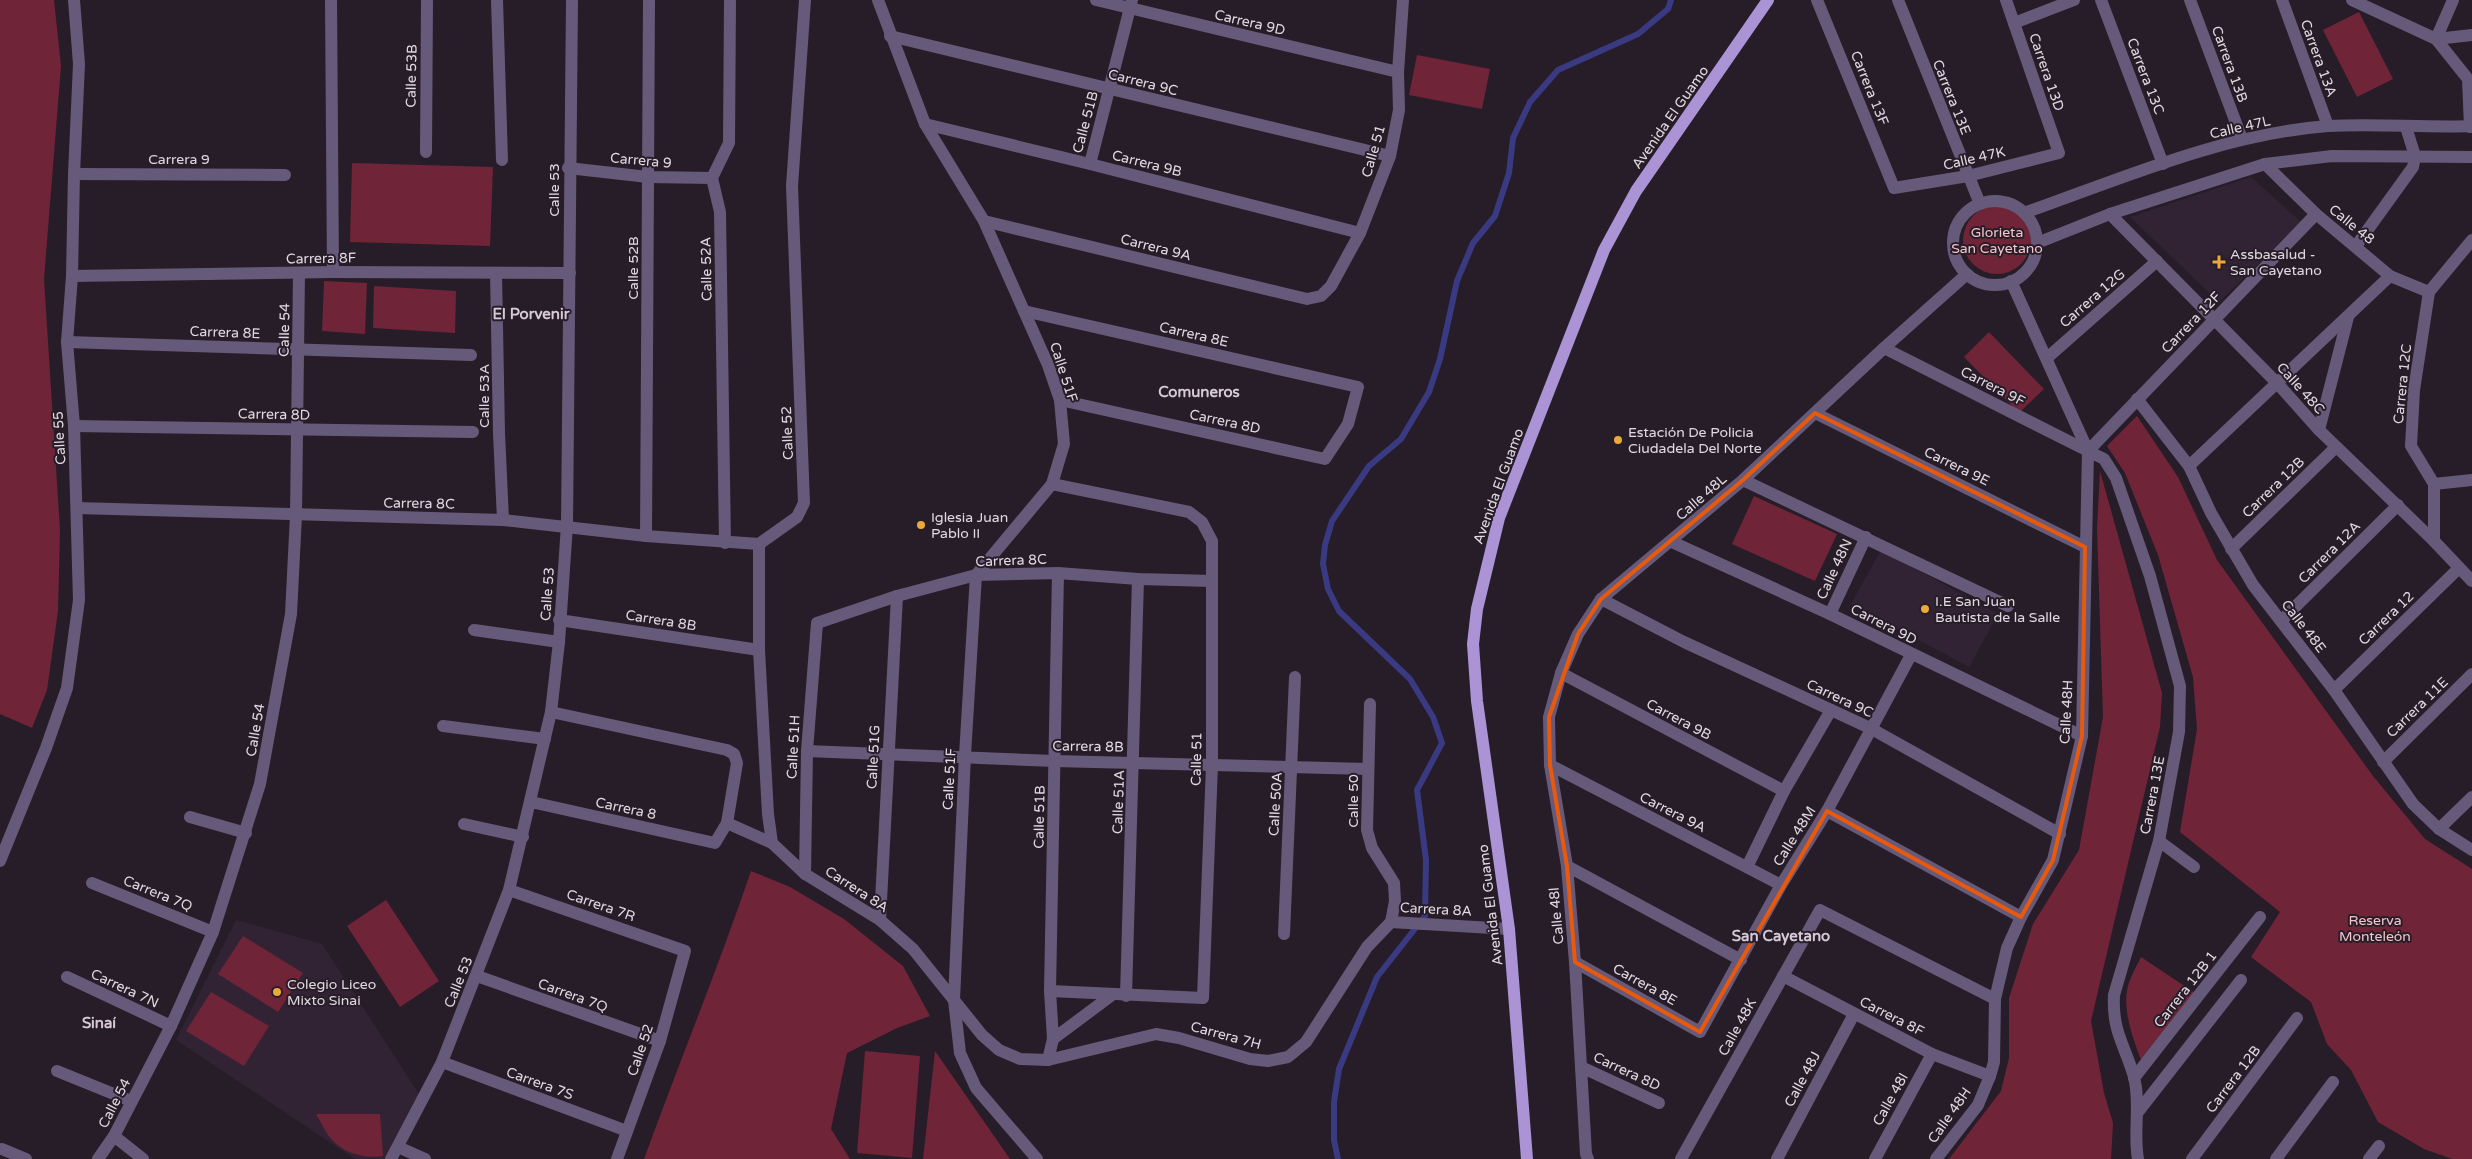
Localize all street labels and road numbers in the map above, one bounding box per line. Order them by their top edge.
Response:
street label: Carrera 9D [1213,6,1287,39]
street label: Carrera 13A [2297,17,2340,99]
street label: Carrera 13B [2208,24,2251,105]
street label: Carrera 13D [2025,31,2068,113]
street label: Carrera 13C [2123,36,2168,117]
street label: Calle 53B [402,44,421,108]
street label: Carrera 13F [1847,48,1892,128]
street label: Carrera 13E [1929,57,1974,137]
street label: Avenida El Guamo [1628,62,1712,172]
street label: Carrera 9C [1106,66,1180,99]
street label: Calle 51B [1069,89,1102,155]
street label: Calle 47L [2208,112,2272,143]
street label: Calle 51 [1358,123,1389,179]
street label: Calle 47K [1941,143,2007,174]
street label: Carrera 9B [1110,147,1184,180]
street label: Carrera 9 [609,149,672,172]
street label: Carrera 9 [148,151,210,168]
street label: Calle 53 [546,163,563,217]
street label: Calle 48 [2325,201,2378,248]
street label: Carrera 9A [1119,231,1193,264]
street label: Calle 52B [625,236,642,300]
street label: Calle 52A [697,237,716,301]
street label: Carrera 8F [286,249,357,268]
street label: Carrera 12G [2056,265,2129,331]
street label: Carrera 12F [2158,288,2225,357]
street label: Calle 54 [276,303,293,357]
street label: Carrera 8E [1158,318,1230,351]
street label: Carrera 8E [189,323,261,342]
street label: Calle 51F [1046,340,1081,405]
street label: Carrera 12C [2390,343,2415,425]
street label: Calle 48C [2273,359,2328,418]
street label: Carrera 9F [1958,363,2028,410]
street label: Calle 53A [476,364,493,428]
street label: Carrera 8D [238,405,310,424]
street label: Calle 52 [778,406,797,460]
street label: Carrera 8D [1188,406,1262,437]
street label: Calle 55 [50,411,69,465]
street label: Avenida El Guamo [1470,426,1527,546]
street label: Carrera 9E [1921,443,1992,490]
street label: Carrera 12B [2239,453,2308,521]
street label: Calle 48L [1672,471,1730,524]
street label: Carrera 8C [383,494,455,513]
street label: Carrera 12A [2295,518,2364,587]
street label: Calle 48N [1813,536,1856,602]
street label: Carrera 8C [975,551,1047,570]
street label: Calle 53 [537,567,558,621]
street label: Carrera 12 [2355,588,2418,649]
street label: Calle 48E [2278,596,2330,656]
street label: Carrera 9D [1848,600,1920,648]
street label: Carrera 8B [624,607,698,634]
street label: Carrera 11E [2383,674,2452,741]
street label: Carrera 9C [1804,676,1876,721]
street label: Calle 48H [2056,679,2077,745]
street label: Carrera 9B [1643,695,1714,744]
street label: Calle 54 [242,702,269,758]
street label: Calle 51H [783,714,804,780]
street label: Calle 51G [863,724,884,790]
street label: Calle 51 [1188,732,1205,786]
street label: Carrera 8B [1052,737,1124,756]
street label: Calle 51F [939,747,960,811]
street label: Carrera 13E [2137,754,2168,836]
street label: Calle 51A [1109,770,1128,834]
street label: Calle 50A [1265,772,1286,837]
street label: Calle 50 [1345,774,1362,828]
street label: Calle 51B [1030,785,1049,849]
street label: Carrera 9A [1637,788,1709,836]
street label: Carrera 8 [594,794,658,823]
street label: Calle 48M [1769,803,1819,869]
street label: Avenida El Guamo [1475,843,1506,967]
street label: Carrera 8A [822,863,892,916]
street label: Carrera 7Q [121,872,195,915]
street label: Carrera 7R [564,886,638,925]
street label: Calle 48l [1546,887,1567,945]
street label: Carrera 8A [1400,899,1472,920]
street label: Carrera 12B 1 [2150,948,2221,1031]
street label: Calle 53 [441,954,476,1010]
street label: Carrera 8E [1610,960,1680,1009]
street label: Carrera 7N [88,965,161,1012]
street label: Carrera 7Q [536,975,610,1016]
street label: Carrera 8F [1857,993,1927,1040]
street label: Calle 48K [1715,996,1760,1059]
street label: Carrera 7H [1189,1018,1263,1053]
street label: Calle 52 [624,1022,657,1078]
street label: Carrera 12B [2202,1042,2264,1116]
street label: Carrera 8D [1590,1048,1663,1094]
street label: Calle 48J [1781,1049,1824,1110]
street label: Carrera 7S [504,1063,576,1104]
street label: Calle 48I [1869,1070,1912,1129]
street label: Calle 54 [95,1075,134,1131]
street label: Calle 48H [1924,1084,1975,1146]

